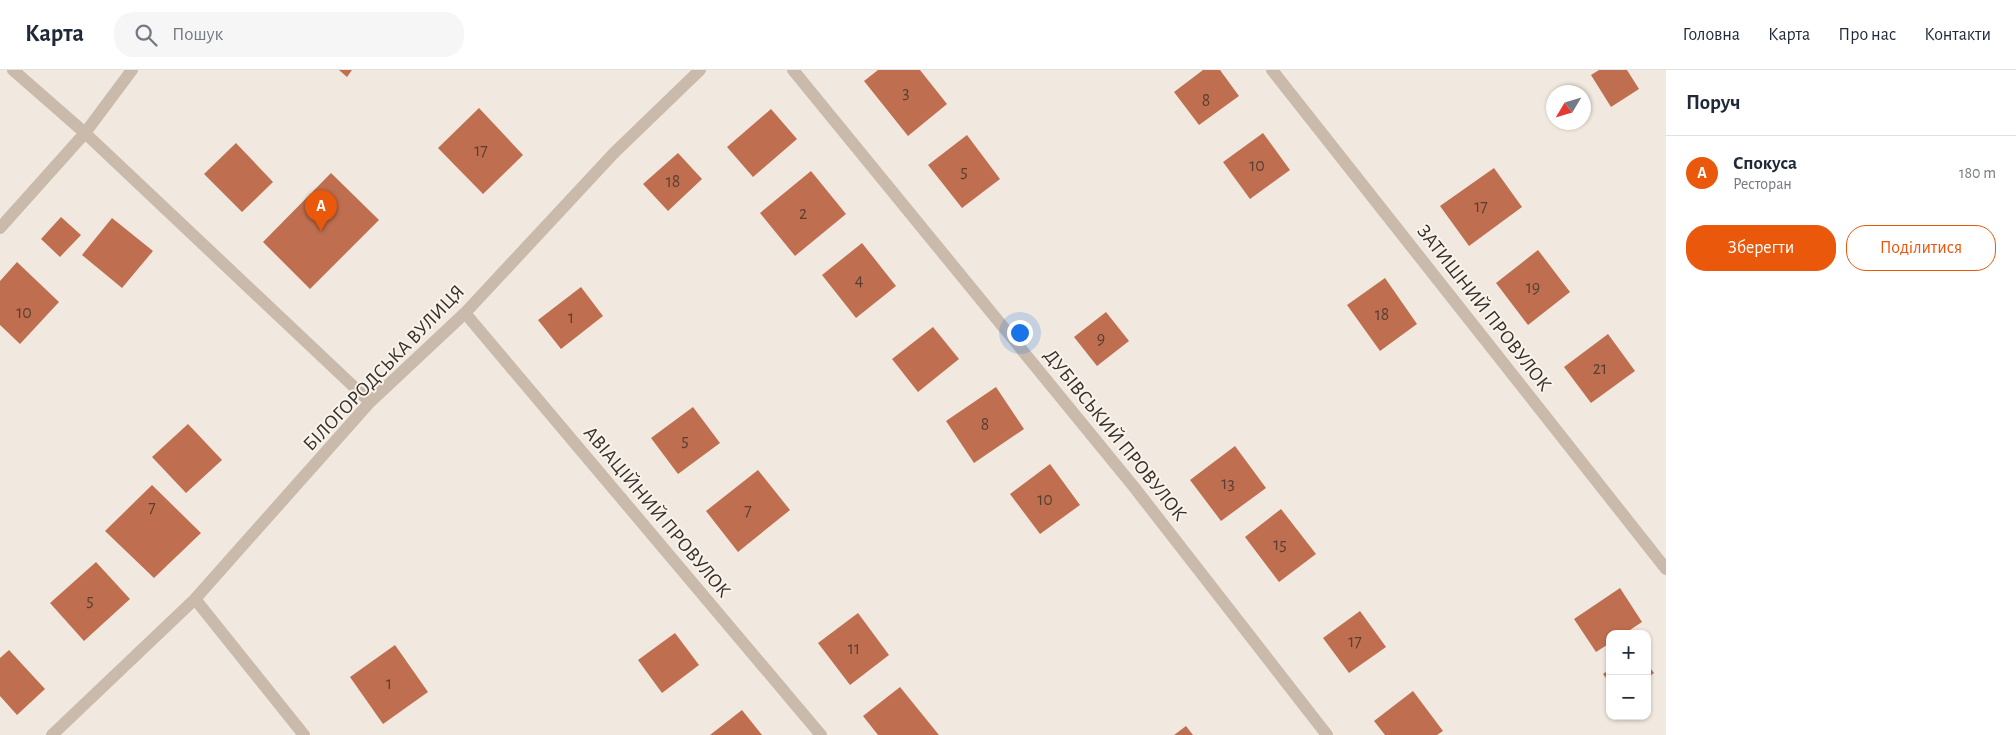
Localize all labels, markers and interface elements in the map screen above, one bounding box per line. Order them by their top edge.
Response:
search box [114,12,464,57]
icon: search [132,21,160,49]
text: Карта [25,22,84,46]
text: Пошук [172,25,223,44]
text: Головна [1683,26,1740,44]
text: Карта [1768,26,1810,44]
text: Про нас [1838,26,1896,44]
text: Контакти [1924,26,1991,44]
house number: 3 [902,84,910,102]
north arrow [1546,85,1591,130]
house number: 8 [1202,92,1210,110]
text: Поруч [1686,92,1740,113]
house number: 17 [474,142,488,160]
text: Спокуса [1733,154,1797,173]
house number: 10 [1249,157,1265,175]
house number: 5 [960,163,968,181]
text: A [1697,165,1707,181]
text: 180 m [1959,165,1996,181]
house number: 18 [666,173,680,191]
text: Ресторан [1733,176,1792,192]
pin: A [305,190,337,231]
house number: 17 [1474,198,1488,216]
house number: 2 [799,205,807,223]
street label: ЗАТИШНИЙ ПРОВУЛОК [1413,221,1555,395]
button: Зберегти [1686,225,1836,271]
button: Поділитися [1846,225,1996,271]
house number: 4 [855,272,864,290]
house number: 19 [1526,279,1540,297]
street label: БІЛОГОРОДСЬКА ВУЛИЦЯ [300,281,468,455]
house number: 10 [16,304,32,322]
house number: 18 [1375,306,1389,324]
house number: 1 [568,309,574,327]
your location [1007,320,1033,346]
house number: 9 [1097,330,1105,348]
street label: ДУБІВСЬКИЙ ПРОВУЛОК [1040,345,1190,525]
house number: 21 [1593,360,1607,378]
house number: 8 [981,416,989,434]
street label: АВІАЦІЙНИЙ ПРОВУЛОК [580,423,734,602]
house number: 5 [681,432,689,450]
house number: 13 [1221,475,1235,493]
house number: 10 [1037,491,1053,509]
house number: 7 [148,499,156,517]
house number: 7 [744,502,752,520]
house number: 15 [1273,536,1287,554]
house number: 5 [86,592,94,610]
map controls [1606,630,1651,720]
button: + [1606,630,1651,675]
house number: 17 [1348,633,1362,651]
house number: 11 [848,640,860,658]
house number: 1 [386,675,392,693]
button: − [1606,675,1651,720]

